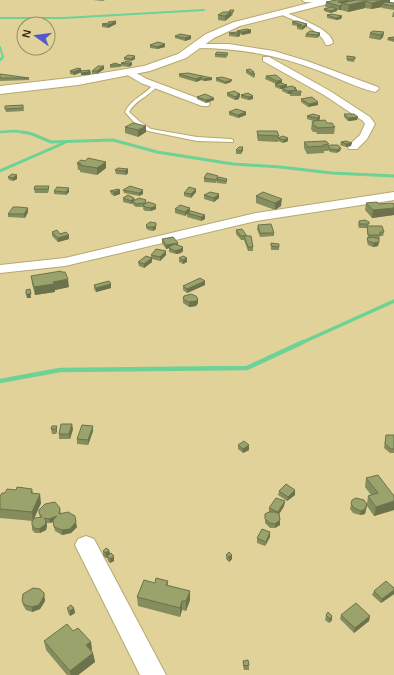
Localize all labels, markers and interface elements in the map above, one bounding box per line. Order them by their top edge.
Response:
north arrow [16,16,56,56]
text: N [20,28,33,39]

